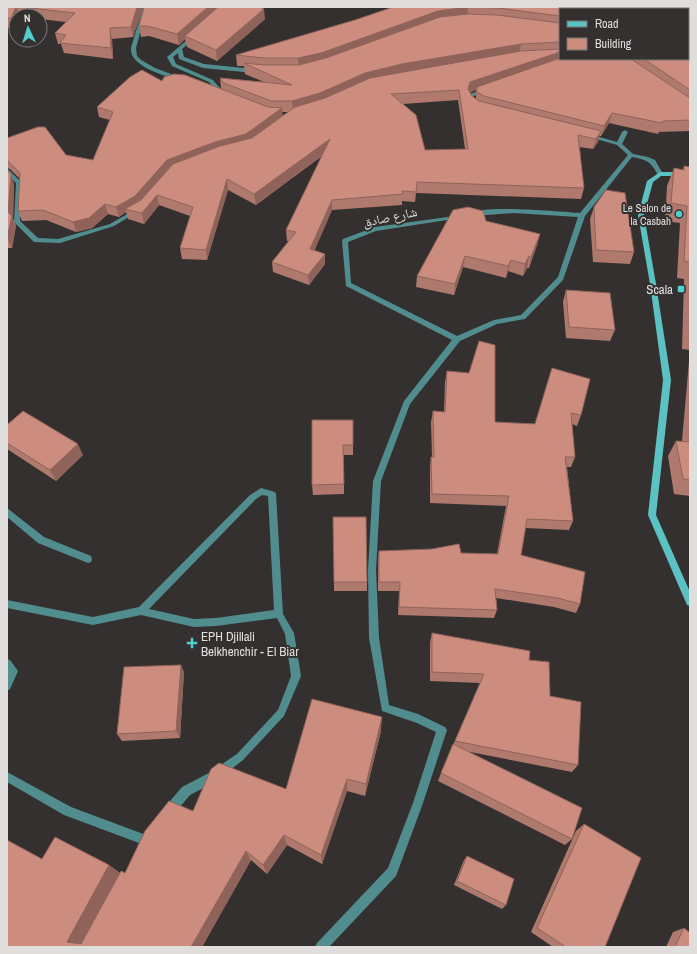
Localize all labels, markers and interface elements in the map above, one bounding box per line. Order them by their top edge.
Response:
north arrow [8,8,48,48]
legend [559,8,689,60]
text: N [24,11,31,25]
text: Road [595,16,619,32]
text: Building [595,36,632,52]
place label: Le Salon de la Casbah [623,201,671,228]
street label: شارع صادق [361,203,419,232]
marker: Le Salon de la Casbah [674,209,684,219]
place label: Scala [646,281,673,298]
marker: Scala [676,284,686,294]
place label: EPH Djillali Belkhenchir - El Biar [201,628,299,660]
marker: EPH Djillali Belkhenchir - El Biar [186,637,198,649]

